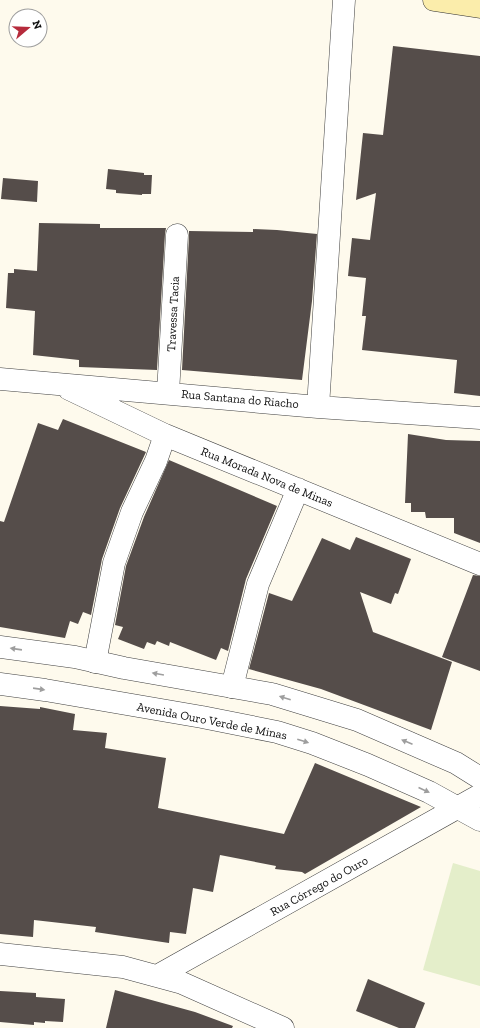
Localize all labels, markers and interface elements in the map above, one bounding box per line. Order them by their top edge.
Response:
north arrow [8,8,48,48]
text: N [29,19,45,32]
street label: Travessa Tacia [164,276,182,352]
street label: Rua Santana do Riacho [181,387,299,411]
street label: Rua Morada Nova de Minas [199,444,335,510]
one-way arrow [10,646,22,652]
one-way arrow [152,671,164,677]
one-way arrow [33,686,45,692]
one-way arrow [279,695,291,701]
street label: Avenida Ouro Verde de Minas [136,700,288,742]
one-way arrow [298,738,310,744]
one-way arrow [401,739,413,745]
one-way arrow [418,787,429,793]
street label: Rua Córrego do Ouro [268,853,370,919]

